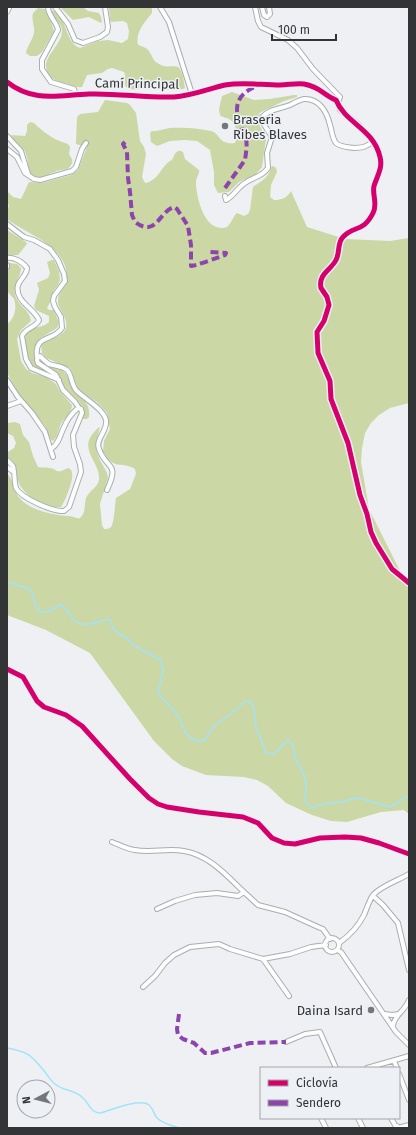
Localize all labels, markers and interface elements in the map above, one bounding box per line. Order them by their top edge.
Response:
scale bar [272,16,336,42]
text: 100 m [278,23,310,37]
street label: Camí Principal [95,75,179,92]
place label: Braseria Ribes Blaves [233,112,307,142]
marker: Braseria Ribes Blaves [220,121,230,131]
place label: Daina Isard [297,1003,363,1018]
marker: Daina Isard [366,1005,376,1015]
legend [260,1067,400,1119]
text: Ciclovía [296,1076,338,1090]
north arrow [16,1079,56,1119]
text: N [20,1096,33,1105]
text: Sendero [296,1096,341,1110]

